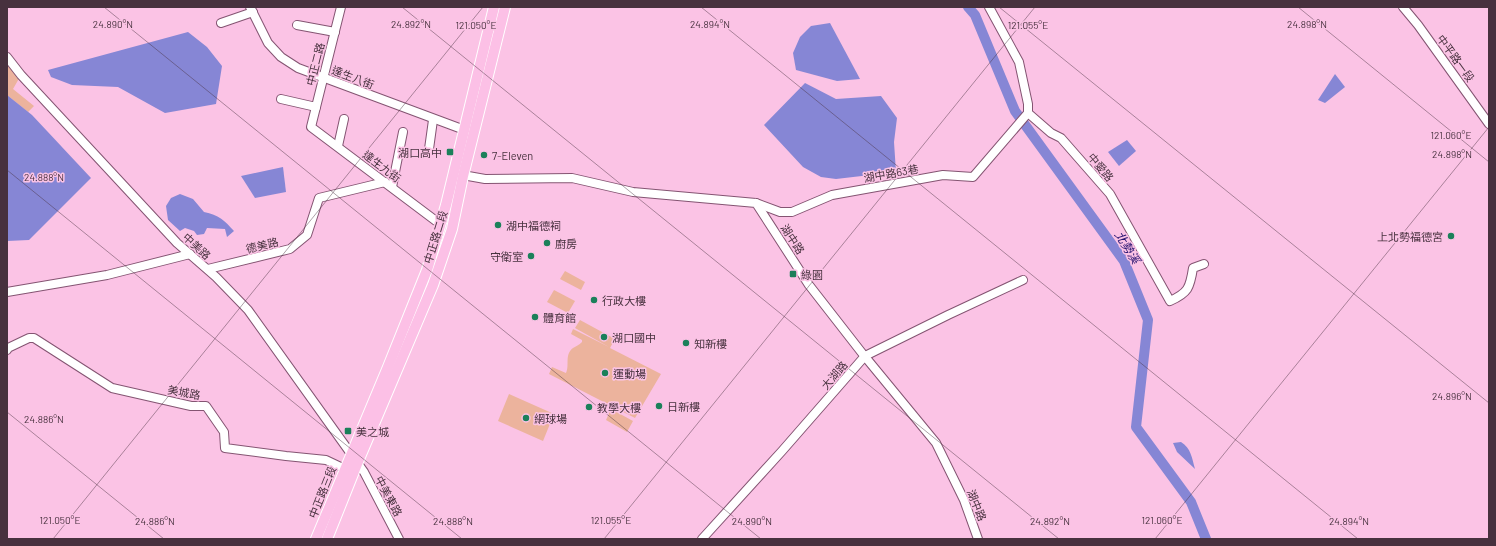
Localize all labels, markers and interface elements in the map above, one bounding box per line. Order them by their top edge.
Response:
text: 24.890°N [93,18,133,30]
text: 24.892°N [391,18,431,30]
text: 24.894°N [690,18,730,30]
text: 24.898°N [1287,18,1327,30]
text: 121.050°E [456,19,496,31]
text: 121.055°E [1008,19,1048,31]
street label: 中平路一段 [1435,32,1477,84]
street label: 中正二路 [303,41,327,87]
street label: 達生八街 [330,63,376,91]
text: 121.060°E [1431,129,1471,141]
place label: 湖口高中 [398,146,442,159]
marker: 湖口高中 [445,147,455,157]
street label: 達生九街 [361,148,403,184]
text: 24.898°N [1432,148,1472,160]
place label: 7-Eleven [492,149,533,162]
marker: 7-Eleven [479,150,489,160]
street label: 中愛路 [1085,150,1117,184]
street label: 湖中路63巷 [863,162,919,184]
text: 24.888°N [24,171,64,183]
street label: 中正路二段 [421,209,449,265]
place label: 湖中福德祠 [506,219,561,232]
marker: 湖中福德祠 [493,220,503,230]
street label: 湖中路 [779,222,807,256]
water label: 北勢溪 [1113,228,1145,268]
street label: 中美路 [180,230,214,262]
place label: 上北勢福德宮 [1377,230,1443,243]
marker: 上北勢福德宮 [1446,231,1456,241]
street label: 德美路 [244,235,280,255]
place label: 廚房 [555,237,577,250]
marker: 廚房 [542,238,552,248]
place label: 守衛室 [490,250,523,263]
marker: 守衛室 [526,251,536,261]
place label: 綠園 [801,268,823,281]
marker: 綠園 [788,269,798,279]
place label: 行政大樓 [602,294,646,307]
marker: 行政大樓 [589,295,599,305]
place label: 體育館 [543,311,576,324]
marker: 體育館 [530,312,540,322]
place label: 湖口國中 [612,331,656,344]
marker: 湖口國中 [599,332,609,342]
place label: 知新樓 [694,337,727,350]
marker: 知新樓 [681,338,691,348]
street label: 大湖路 [818,358,850,392]
place label: 運動場 [613,367,646,380]
marker: 運動場 [600,368,610,378]
street label: 美城路 [167,383,201,401]
text: 24.896°N [1432,390,1472,402]
place label: 日新樓 [667,400,700,413]
place label: 教學大樓 [597,401,641,414]
marker: 日新樓 [654,401,664,411]
marker: 教學大樓 [584,402,594,412]
place label: 網球場 [534,412,567,425]
text: 24.886°N [24,413,64,425]
marker: 網球場 [521,413,531,423]
place label: 美之城 [356,425,389,438]
marker: 美之城 [343,426,353,436]
street label: 中正路三段 [306,464,338,520]
street label: 中美東路 [373,474,405,518]
street label: 湖中路 [965,487,989,523]
text: 121.050°E [40,514,80,526]
text: 121.055°E [591,514,631,526]
text: 121.060°E [1142,514,1182,526]
text: 24.886°N [135,515,175,527]
text: 24.888°N [433,515,473,527]
text: 24.890°N [732,515,772,527]
text: 24.892°N [1030,515,1070,527]
text: 24.894°N [1329,515,1369,527]

